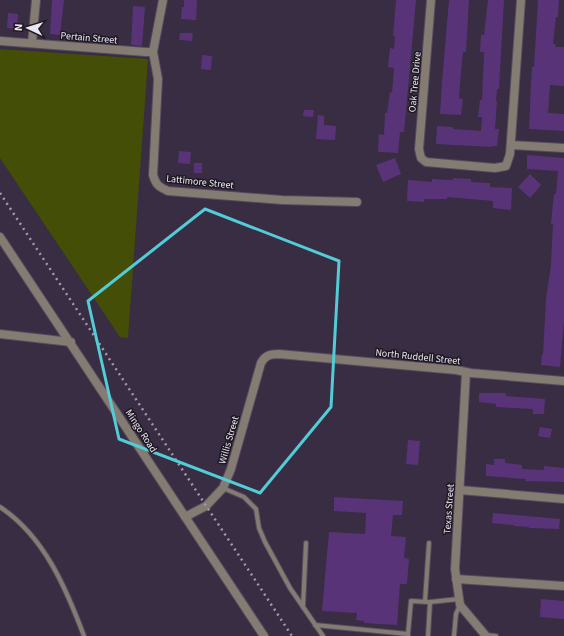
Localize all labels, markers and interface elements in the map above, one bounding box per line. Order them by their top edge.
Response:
north arrow [8,8,48,48]
text: N [11,23,26,32]
street label: Pertain Street [60,29,119,48]
street label: Oak Tree Drive [405,51,425,113]
street label: Lattimore Street [166,171,235,193]
street label: North Ruddell Street [375,346,462,368]
street label: Mingo Road [122,407,160,455]
street label: Willis Street [216,414,243,466]
street label: Texas Street [440,483,458,535]

